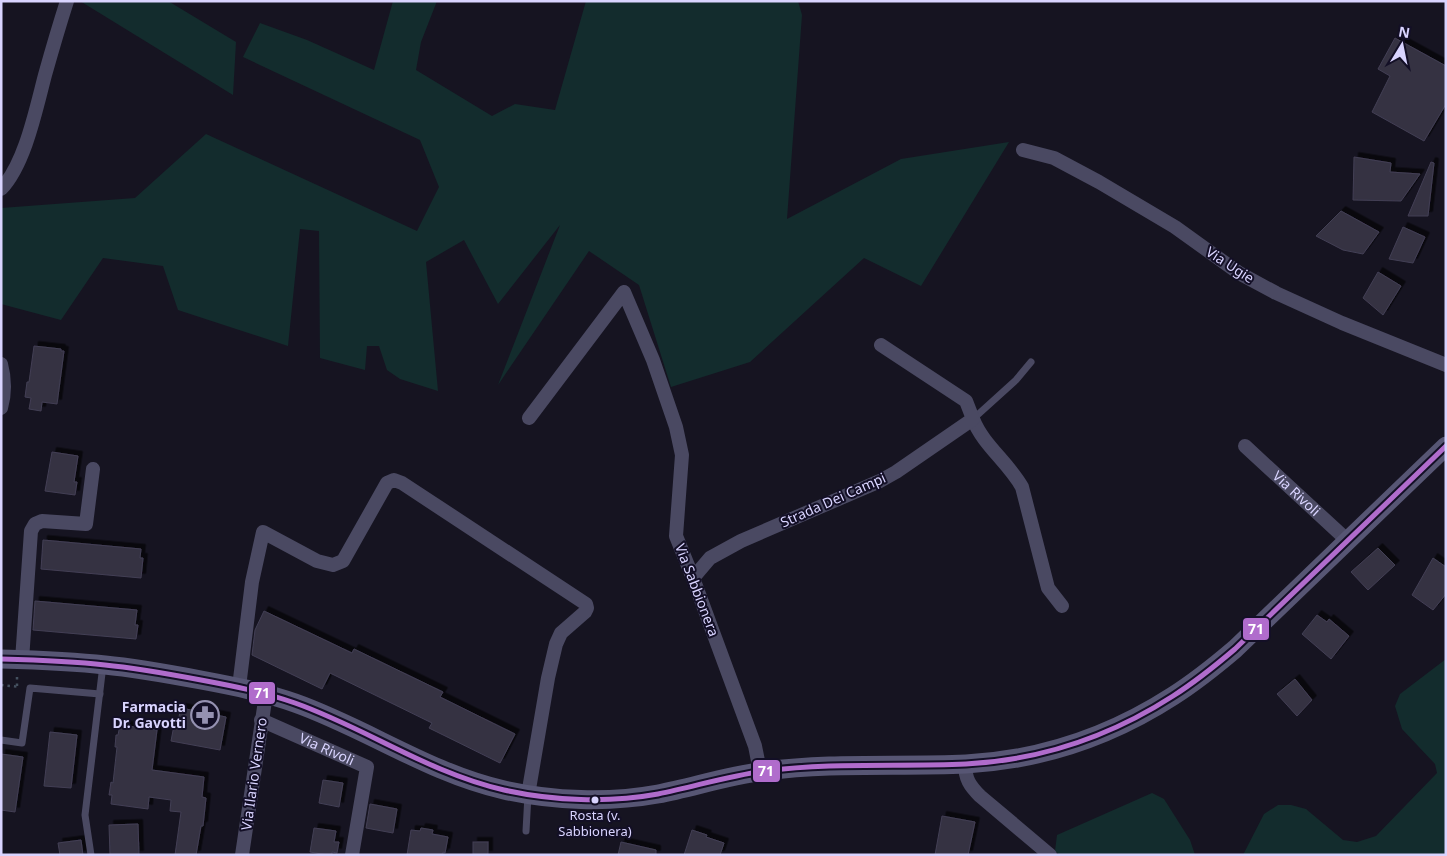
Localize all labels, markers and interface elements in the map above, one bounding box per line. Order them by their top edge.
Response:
north arrow [1377,20,1427,70]
text: N [1397,21,1412,42]
street label: Via Ugie [1203,242,1258,287]
street label: Via Rivoli [1269,466,1325,520]
street label: Strada Dei Campi [777,468,889,531]
street label: Via Sabbionera [671,541,724,639]
line badge: 71 [1242,617,1270,641]
text: 71 [1248,619,1264,638]
line badge: 71 [248,681,276,705]
text: 71 [254,683,270,702]
place label: Farmacia Dr. Gavotti [113,697,186,732]
pharmacy icon: Farmacia Dr. Gavotti [190,700,220,730]
street label: Via Ilario Vernero [236,716,271,831]
street label: Via Rivoli [296,728,358,769]
line badge: 71 [752,759,781,783]
text: 71 [758,761,774,780]
marker: Rosta (v. Sabbionera) [590,795,600,805]
place label: Rosta (v. Sabbionera) [558,806,632,840]

